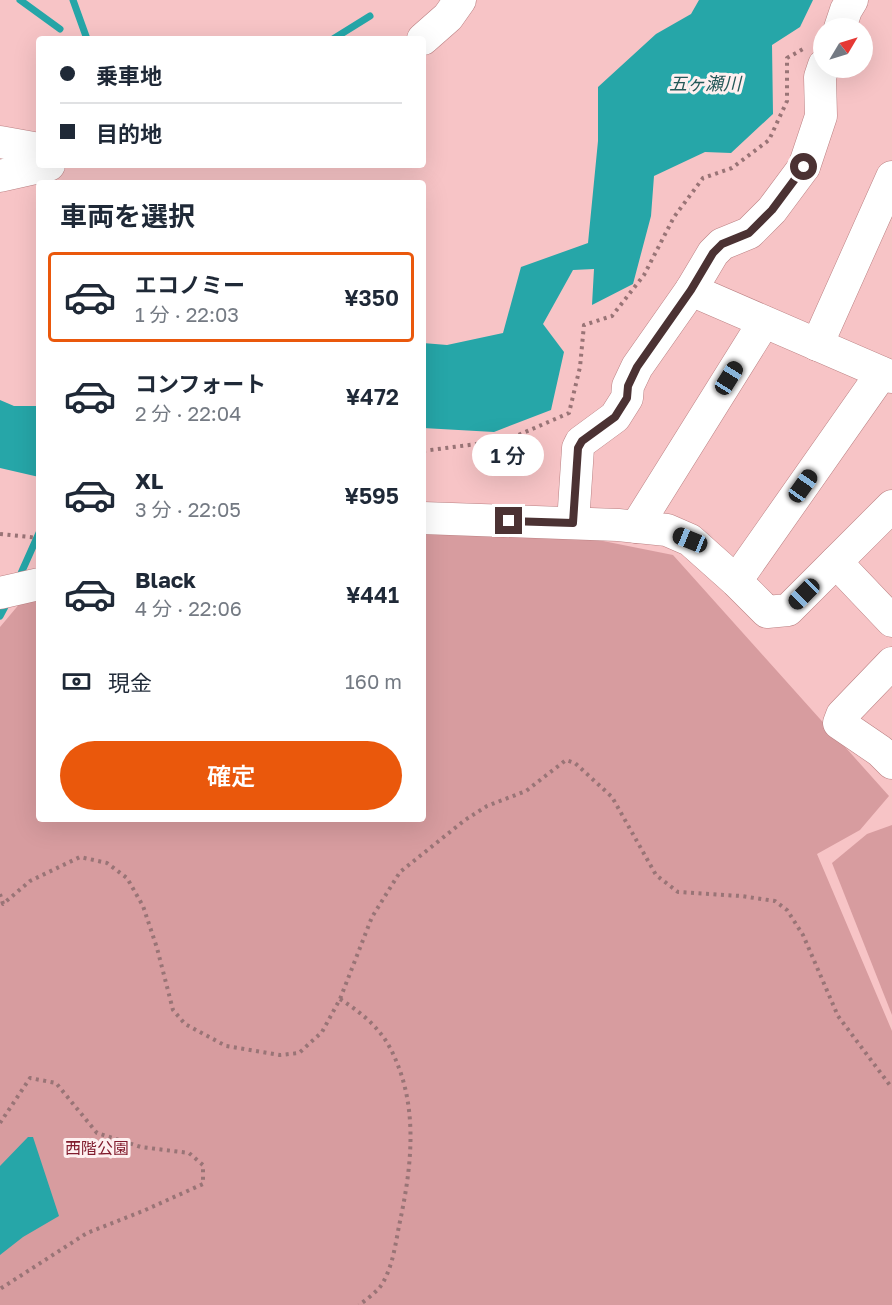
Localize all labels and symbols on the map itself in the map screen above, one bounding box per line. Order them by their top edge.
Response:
north arrow [813,18,873,78]
water label: 五ヶ瀬川 [669,72,743,94]
route start [790,153,817,180]
car [712,358,746,398]
callout: 1 分 [473,434,545,476]
car [785,466,821,506]
route end [495,507,522,534]
car [670,525,710,555]
car [785,575,823,613]
park label: 西階公園 [65,1138,129,1158]

